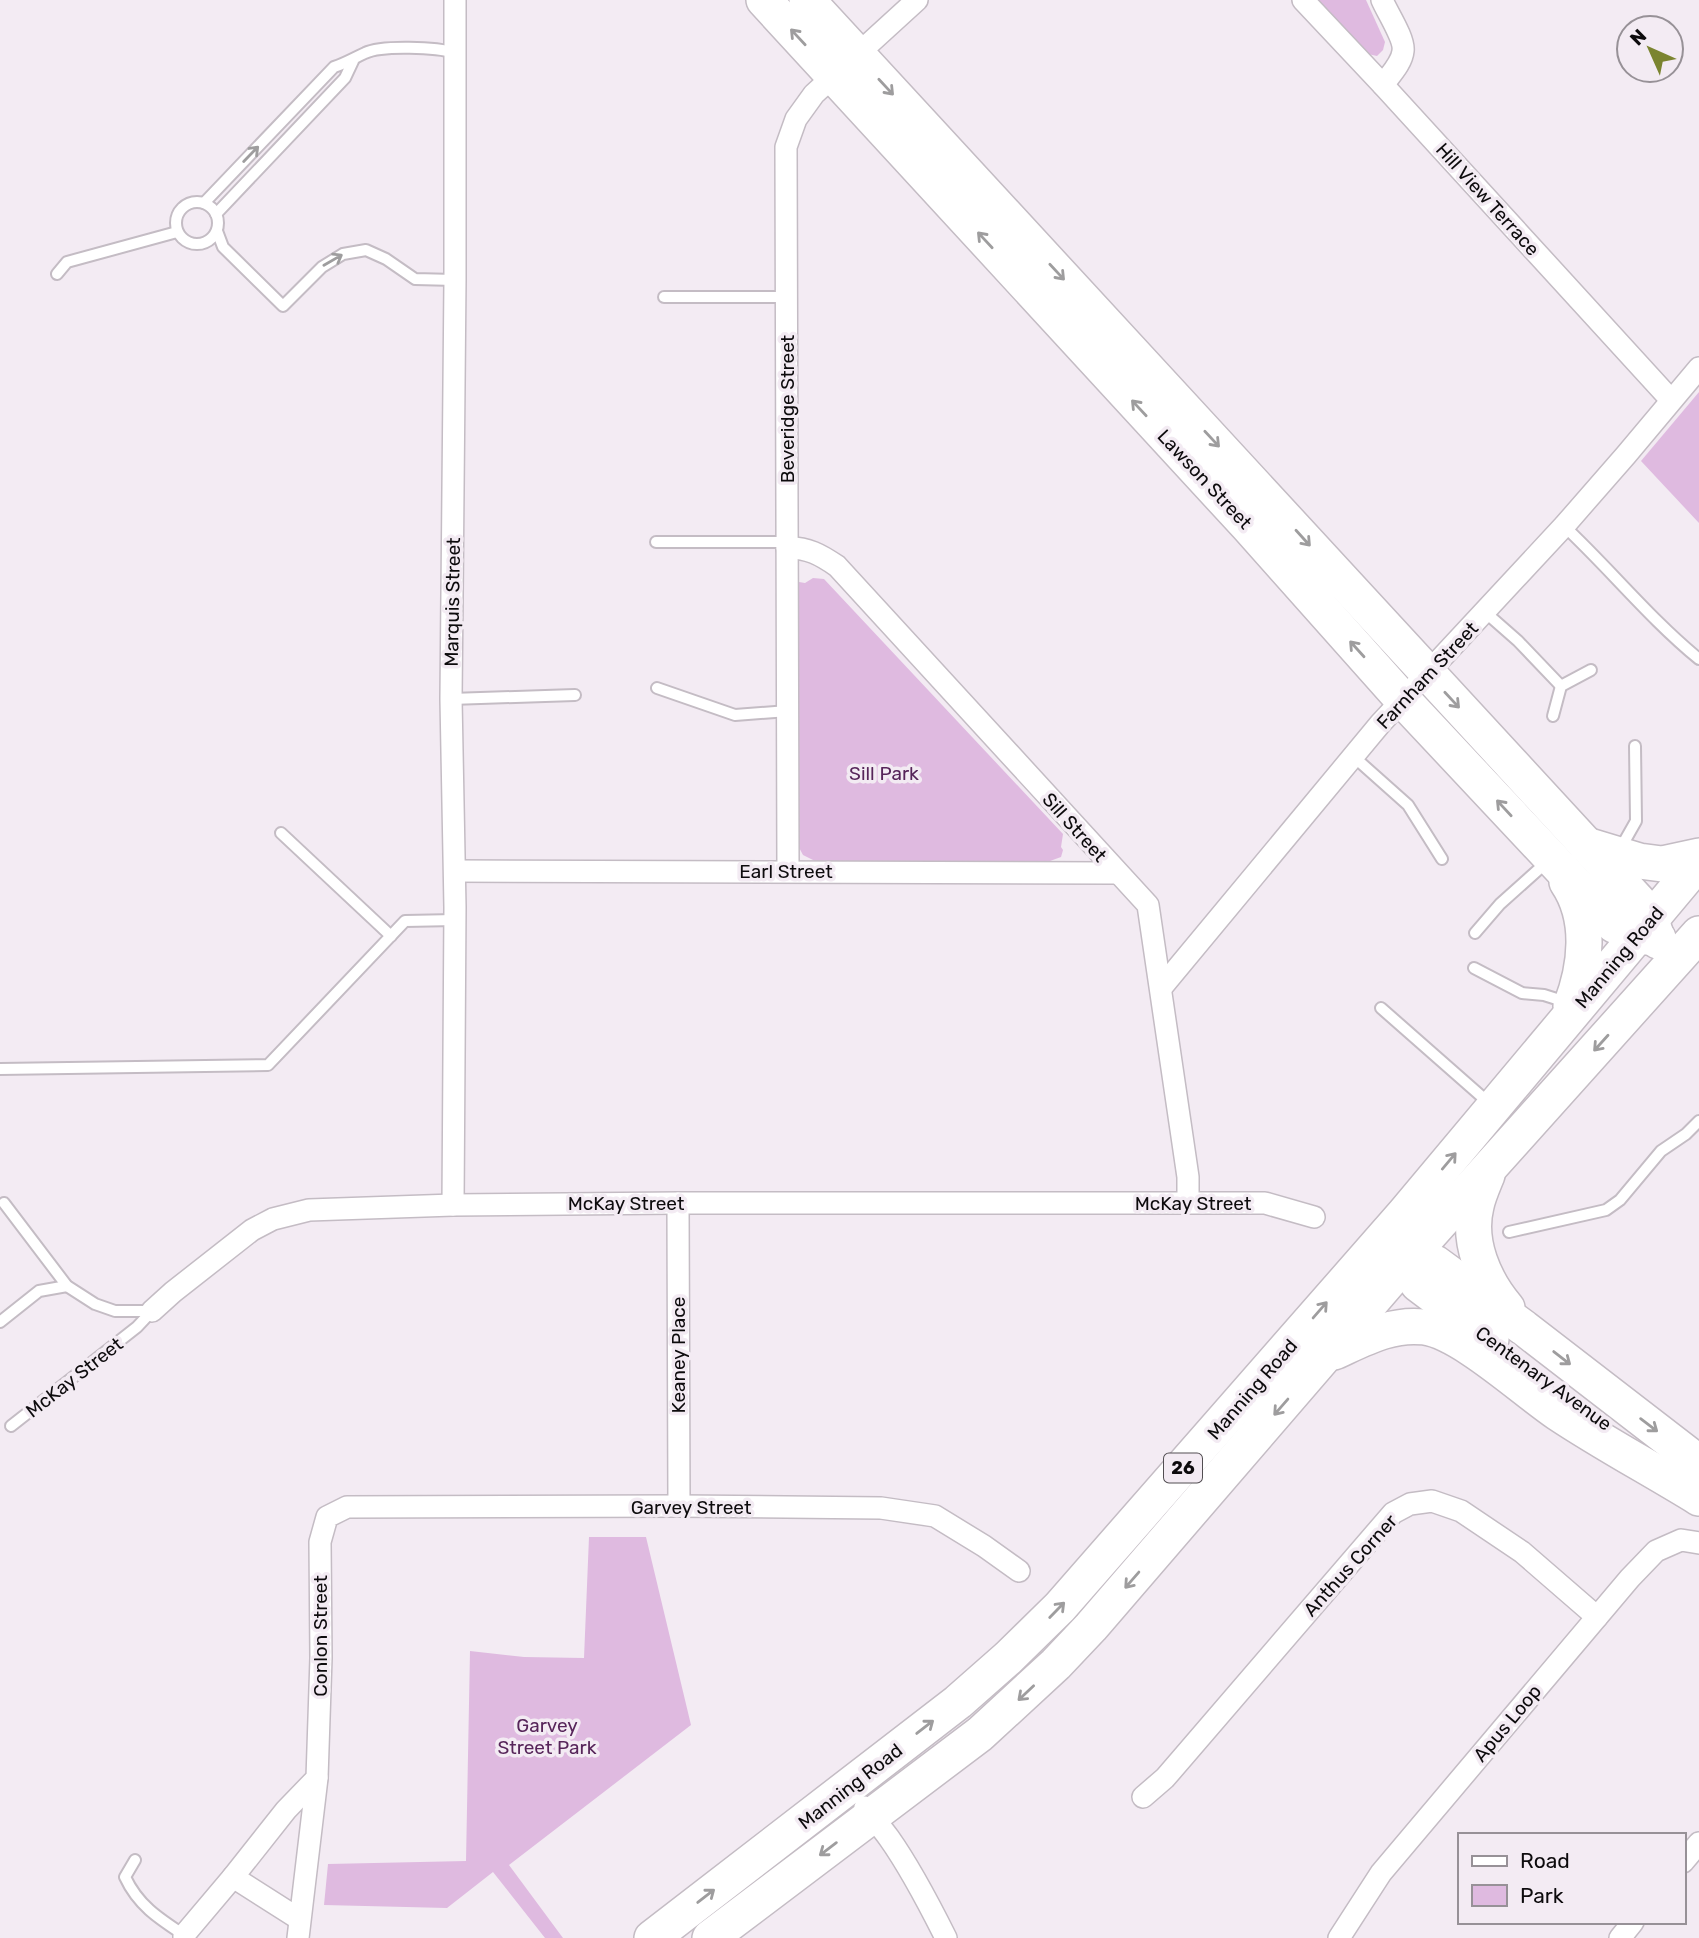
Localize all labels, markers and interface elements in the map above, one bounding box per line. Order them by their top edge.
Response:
north arrow [1615,14,1685,84]
text: N [1625,24,1651,50]
one-way arrow [790,28,806,46]
one-way arrow [878,78,894,96]
street label: Hill View Terrace [1431,138,1544,260]
one-way arrow [243,145,260,162]
one-way arrow [977,232,994,249]
one-way arrow [322,253,342,267]
one-way arrow [1049,263,1066,280]
street label: Beveridge Street [776,334,799,483]
one-way arrow [1131,400,1148,417]
street label: Lawson Street [1153,425,1257,534]
one-way arrow [1204,430,1220,448]
one-way arrow [1295,529,1312,546]
street label: Marquis Street [440,537,465,667]
street label: Farnham Street [1372,617,1483,734]
one-way arrow [1349,640,1365,658]
one-way arrow [1444,691,1460,709]
park label: Sill Park [849,762,919,785]
street label: Sill Street [1038,788,1112,867]
one-way arrow [1496,800,1513,817]
street label: Earl Street [739,860,833,883]
street label: Manning Road [1570,902,1669,1013]
one-way arrow [1593,1034,1609,1052]
one-way arrow [1441,1152,1457,1170]
street label: McKay Street [568,1192,685,1215]
street label: McKay Street [1135,1192,1252,1215]
street label: Keaney Place [667,1297,690,1413]
one-way arrow [1312,1301,1328,1319]
street label: Centenary Avenue [1471,1321,1616,1436]
street label: McKay Street [21,1332,128,1422]
street label: Manning Road [1202,1334,1302,1444]
one-way arrow [1552,1350,1570,1365]
one-way arrow [1273,1398,1289,1416]
one-way arrow [1639,1417,1658,1432]
road number: 26 [1164,1454,1202,1483]
street label: Garvey Street [631,1496,752,1519]
street label: Anthus Corner [1299,1509,1403,1621]
one-way arrow [1124,1570,1140,1588]
street label: Conlon Street [309,1575,332,1697]
one-way arrow [1048,1602,1065,1619]
street label: Apus Loop [1469,1680,1546,1767]
one-way arrow [1018,1684,1035,1701]
park label: Garvey Street Park [497,1714,597,1759]
one-way arrow [915,1720,933,1735]
street label: Manning Road [794,1739,907,1834]
legend [1458,1833,1685,1924]
one-way arrow [819,1841,838,1856]
text: Road [1520,1848,1570,1873]
text: Park [1520,1883,1564,1908]
one-way arrow [696,1889,714,1904]

